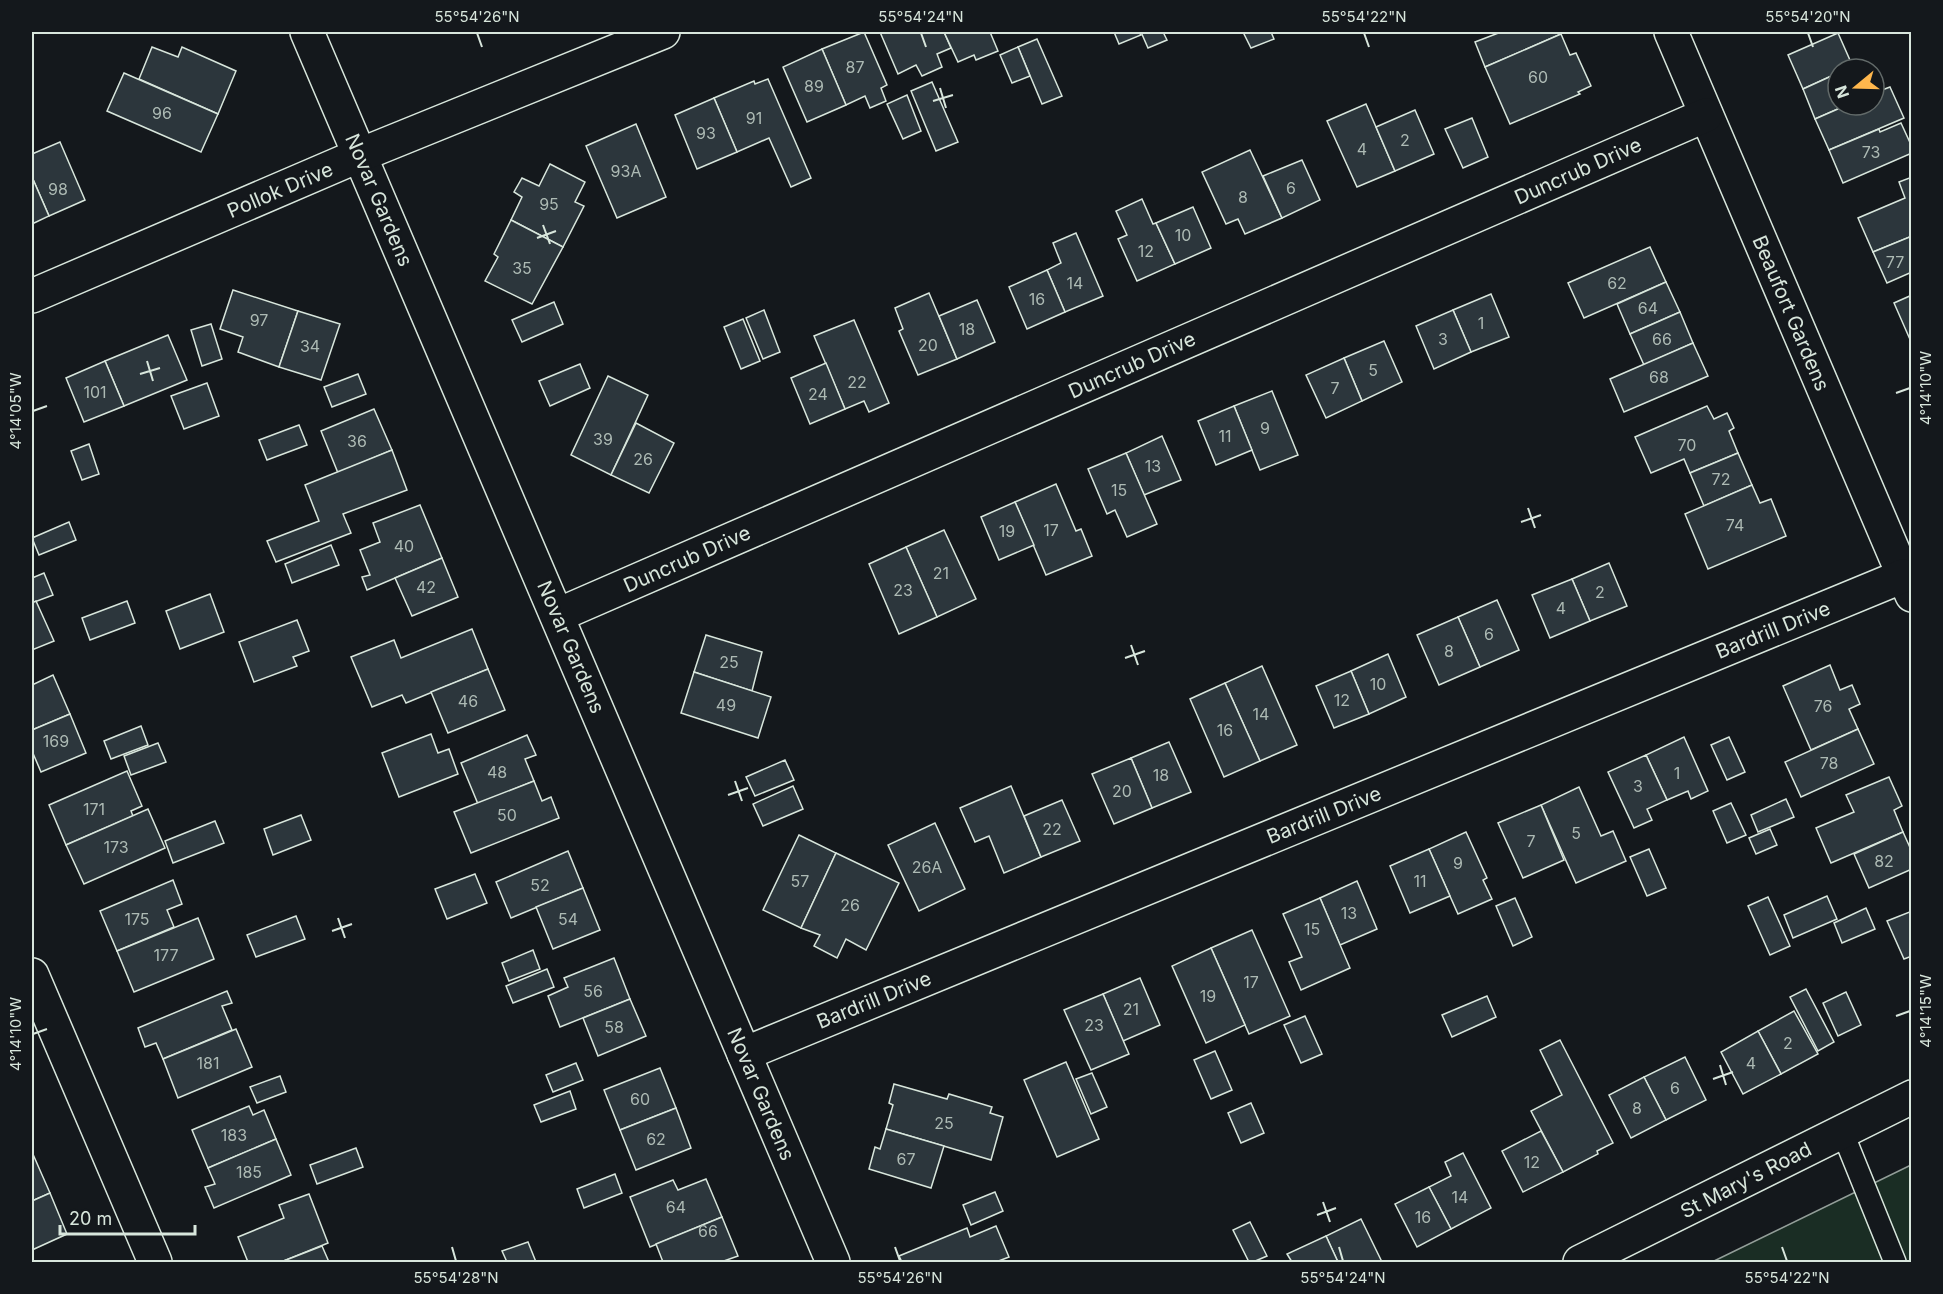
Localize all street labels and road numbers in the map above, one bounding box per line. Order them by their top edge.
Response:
street label: Novar Gardens [340,130,418,270]
street label: Duncrub Drive [1511,132,1645,210]
street label: Pollok Drive [223,157,337,223]
street label: Beaufort Gardens [1747,232,1835,394]
street label: Duncrub Drive [1065,326,1199,404]
street label: Duncrub Drive [620,520,754,598]
street label: Novar Gardens [532,577,610,717]
street label: Bardrill Drive [1712,596,1834,664]
street label: Bardrill Drive [1263,781,1385,849]
street label: Bardrill Drive [813,966,935,1034]
street label: Novar Gardens [722,1024,800,1164]
street label: St Mary's Road [1676,1137,1816,1223]

